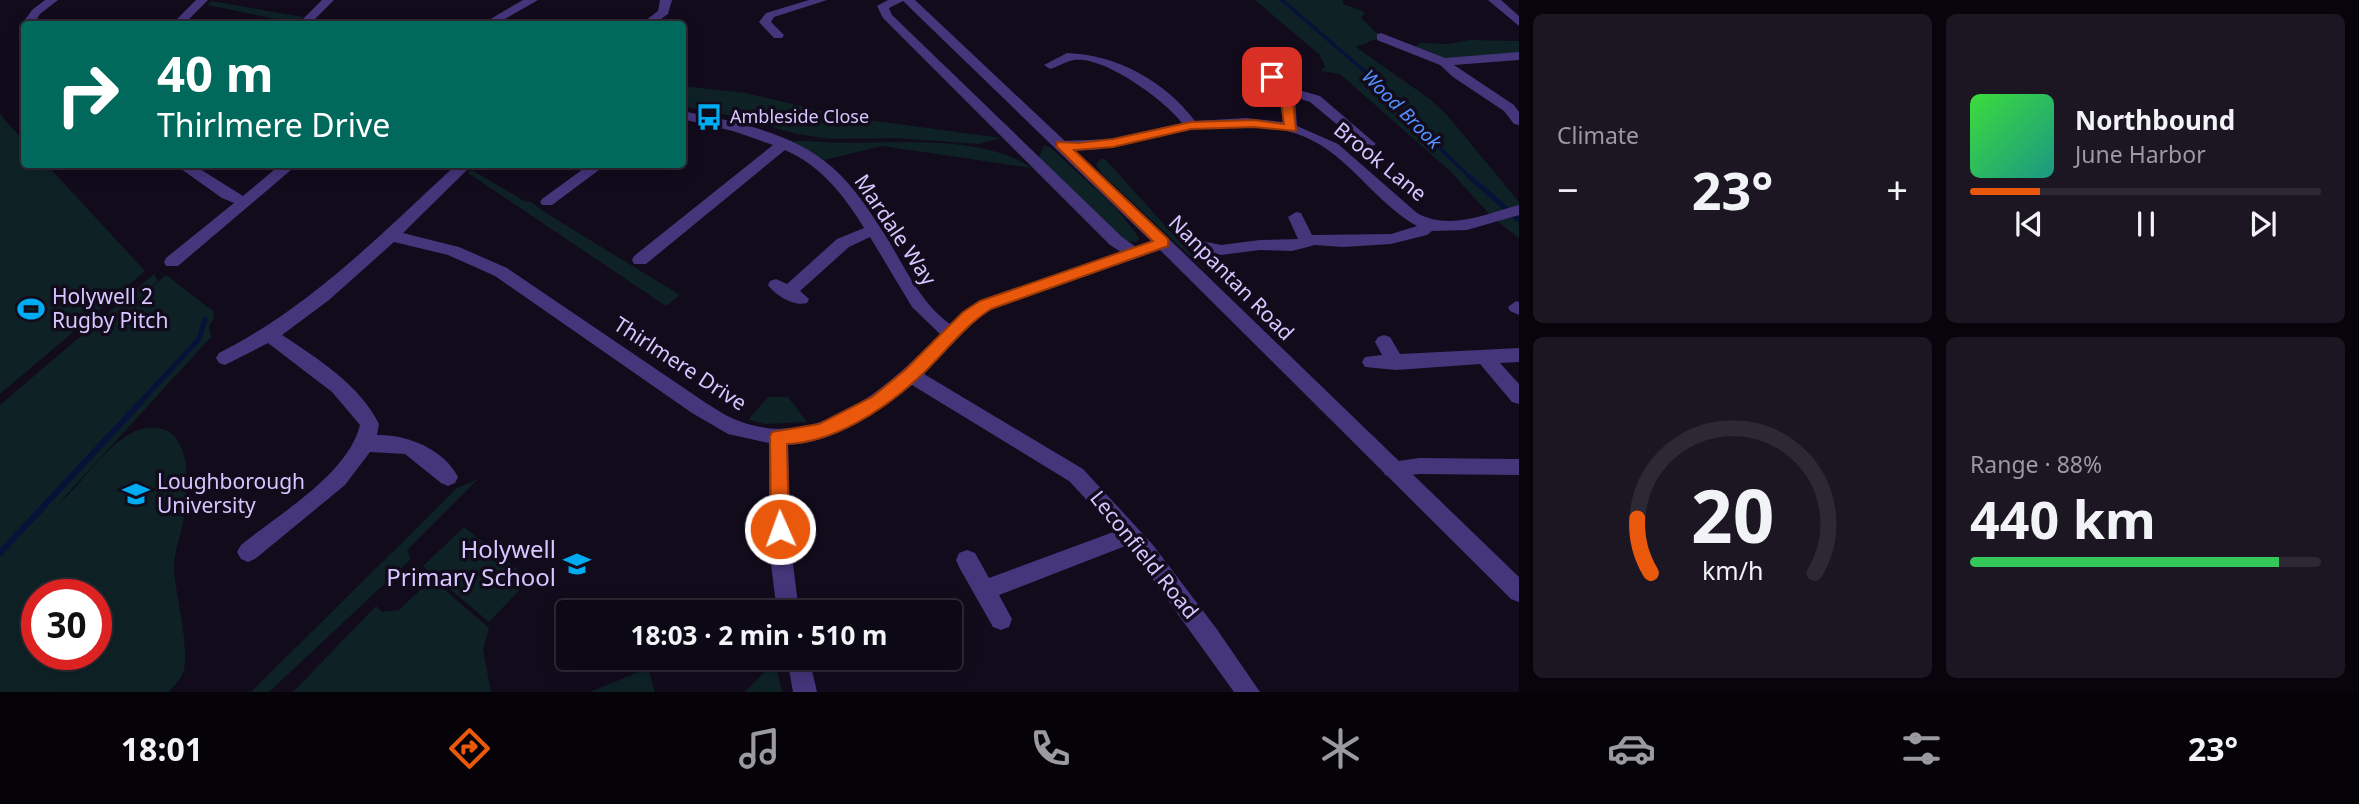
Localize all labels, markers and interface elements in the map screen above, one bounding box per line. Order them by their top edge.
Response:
text: 40 m [157,40,274,106]
pin [1242,47,1302,107]
icon: right [42,49,133,140]
icon: arrive [1253,58,1291,96]
water label: Wood Brook [1357,64,1448,155]
bus stop icon: Ambleside Close [694,102,724,132]
text: Northbound [2075,102,2235,138]
text: Thirlmere Drive [157,103,390,146]
place label: Ambleside Close [730,104,869,128]
street label: Brook Lane [1328,115,1433,207]
text: Climate [1557,119,1639,151]
text: June Harbor [2075,138,2206,170]
text: 23° [1692,154,1773,225]
text: − [1557,163,1579,215]
text: + [1886,163,1908,215]
street label: Mardale Way [848,169,943,291]
icon: previous [2010,205,2048,243]
icon: pause [2127,205,2165,243]
icon: next [2244,205,2282,243]
street label: Nanpantan Road [1163,208,1301,346]
place label: Holywell 2 Rugby Pitch [52,282,168,334]
sports icon: Holywell 2 Rugby Pitch [16,294,46,324]
street label: Thirlmere Drive [609,310,752,417]
text: Range · 88% [1970,448,2102,480]
text: 20 [1691,466,1774,565]
place label: Loughborough University [157,467,305,519]
school or university icon: Loughborough University [121,479,151,509]
text: 440 km [1970,483,2156,554]
street label: Leconfield Road [1084,484,1205,624]
position arrow [743,492,817,566]
place label: Holywell Primary School [386,532,556,593]
school or university icon: Holywell Primary School [562,549,592,579]
text: km/h [1702,553,1763,587]
speed limit sign: 30 [21,579,112,670]
text: 18:03 · 2 min · 510 m [631,617,887,653]
icon: directions [445,724,494,773]
icon: music [735,724,784,773]
icon: phone [1026,724,1075,773]
icon: climate [1316,724,1365,773]
icon: car [1607,724,1656,773]
icon: filters [1897,724,1946,773]
text: 18:01 [121,727,203,770]
text: 23° [2188,727,2238,770]

